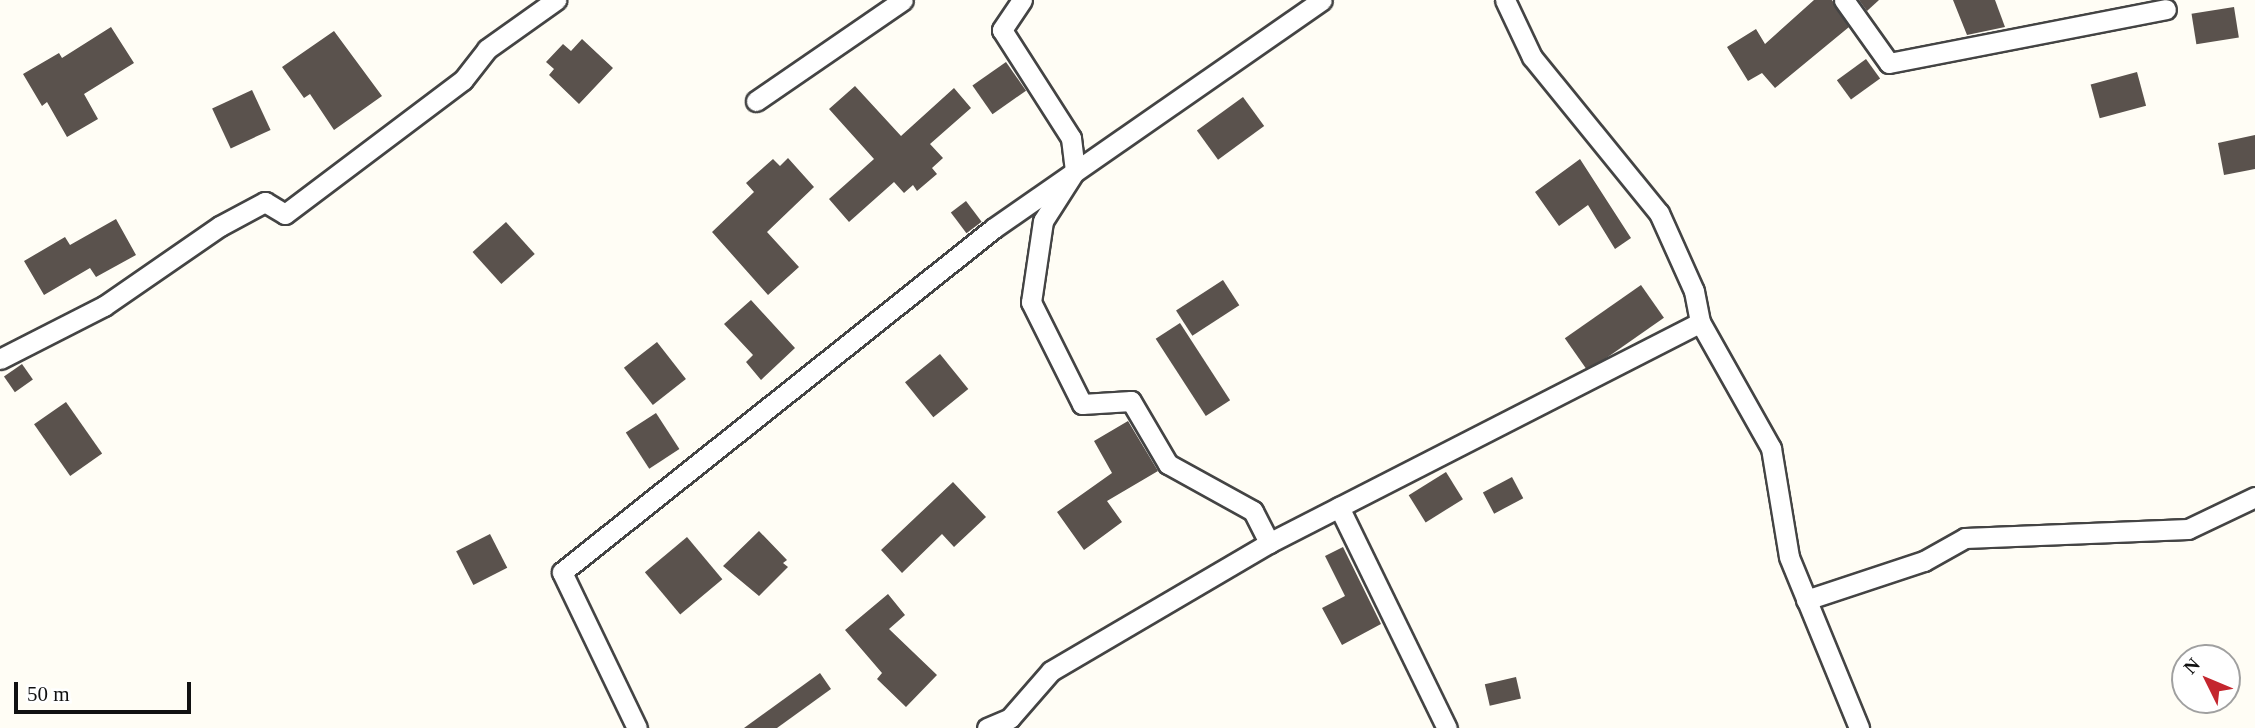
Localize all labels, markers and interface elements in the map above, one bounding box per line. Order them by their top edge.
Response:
north arrow [2171,644,2241,714]
text: N [2179,654,2204,678]
scale bar [18,668,194,712]
text: 50 m [27,682,70,706]

